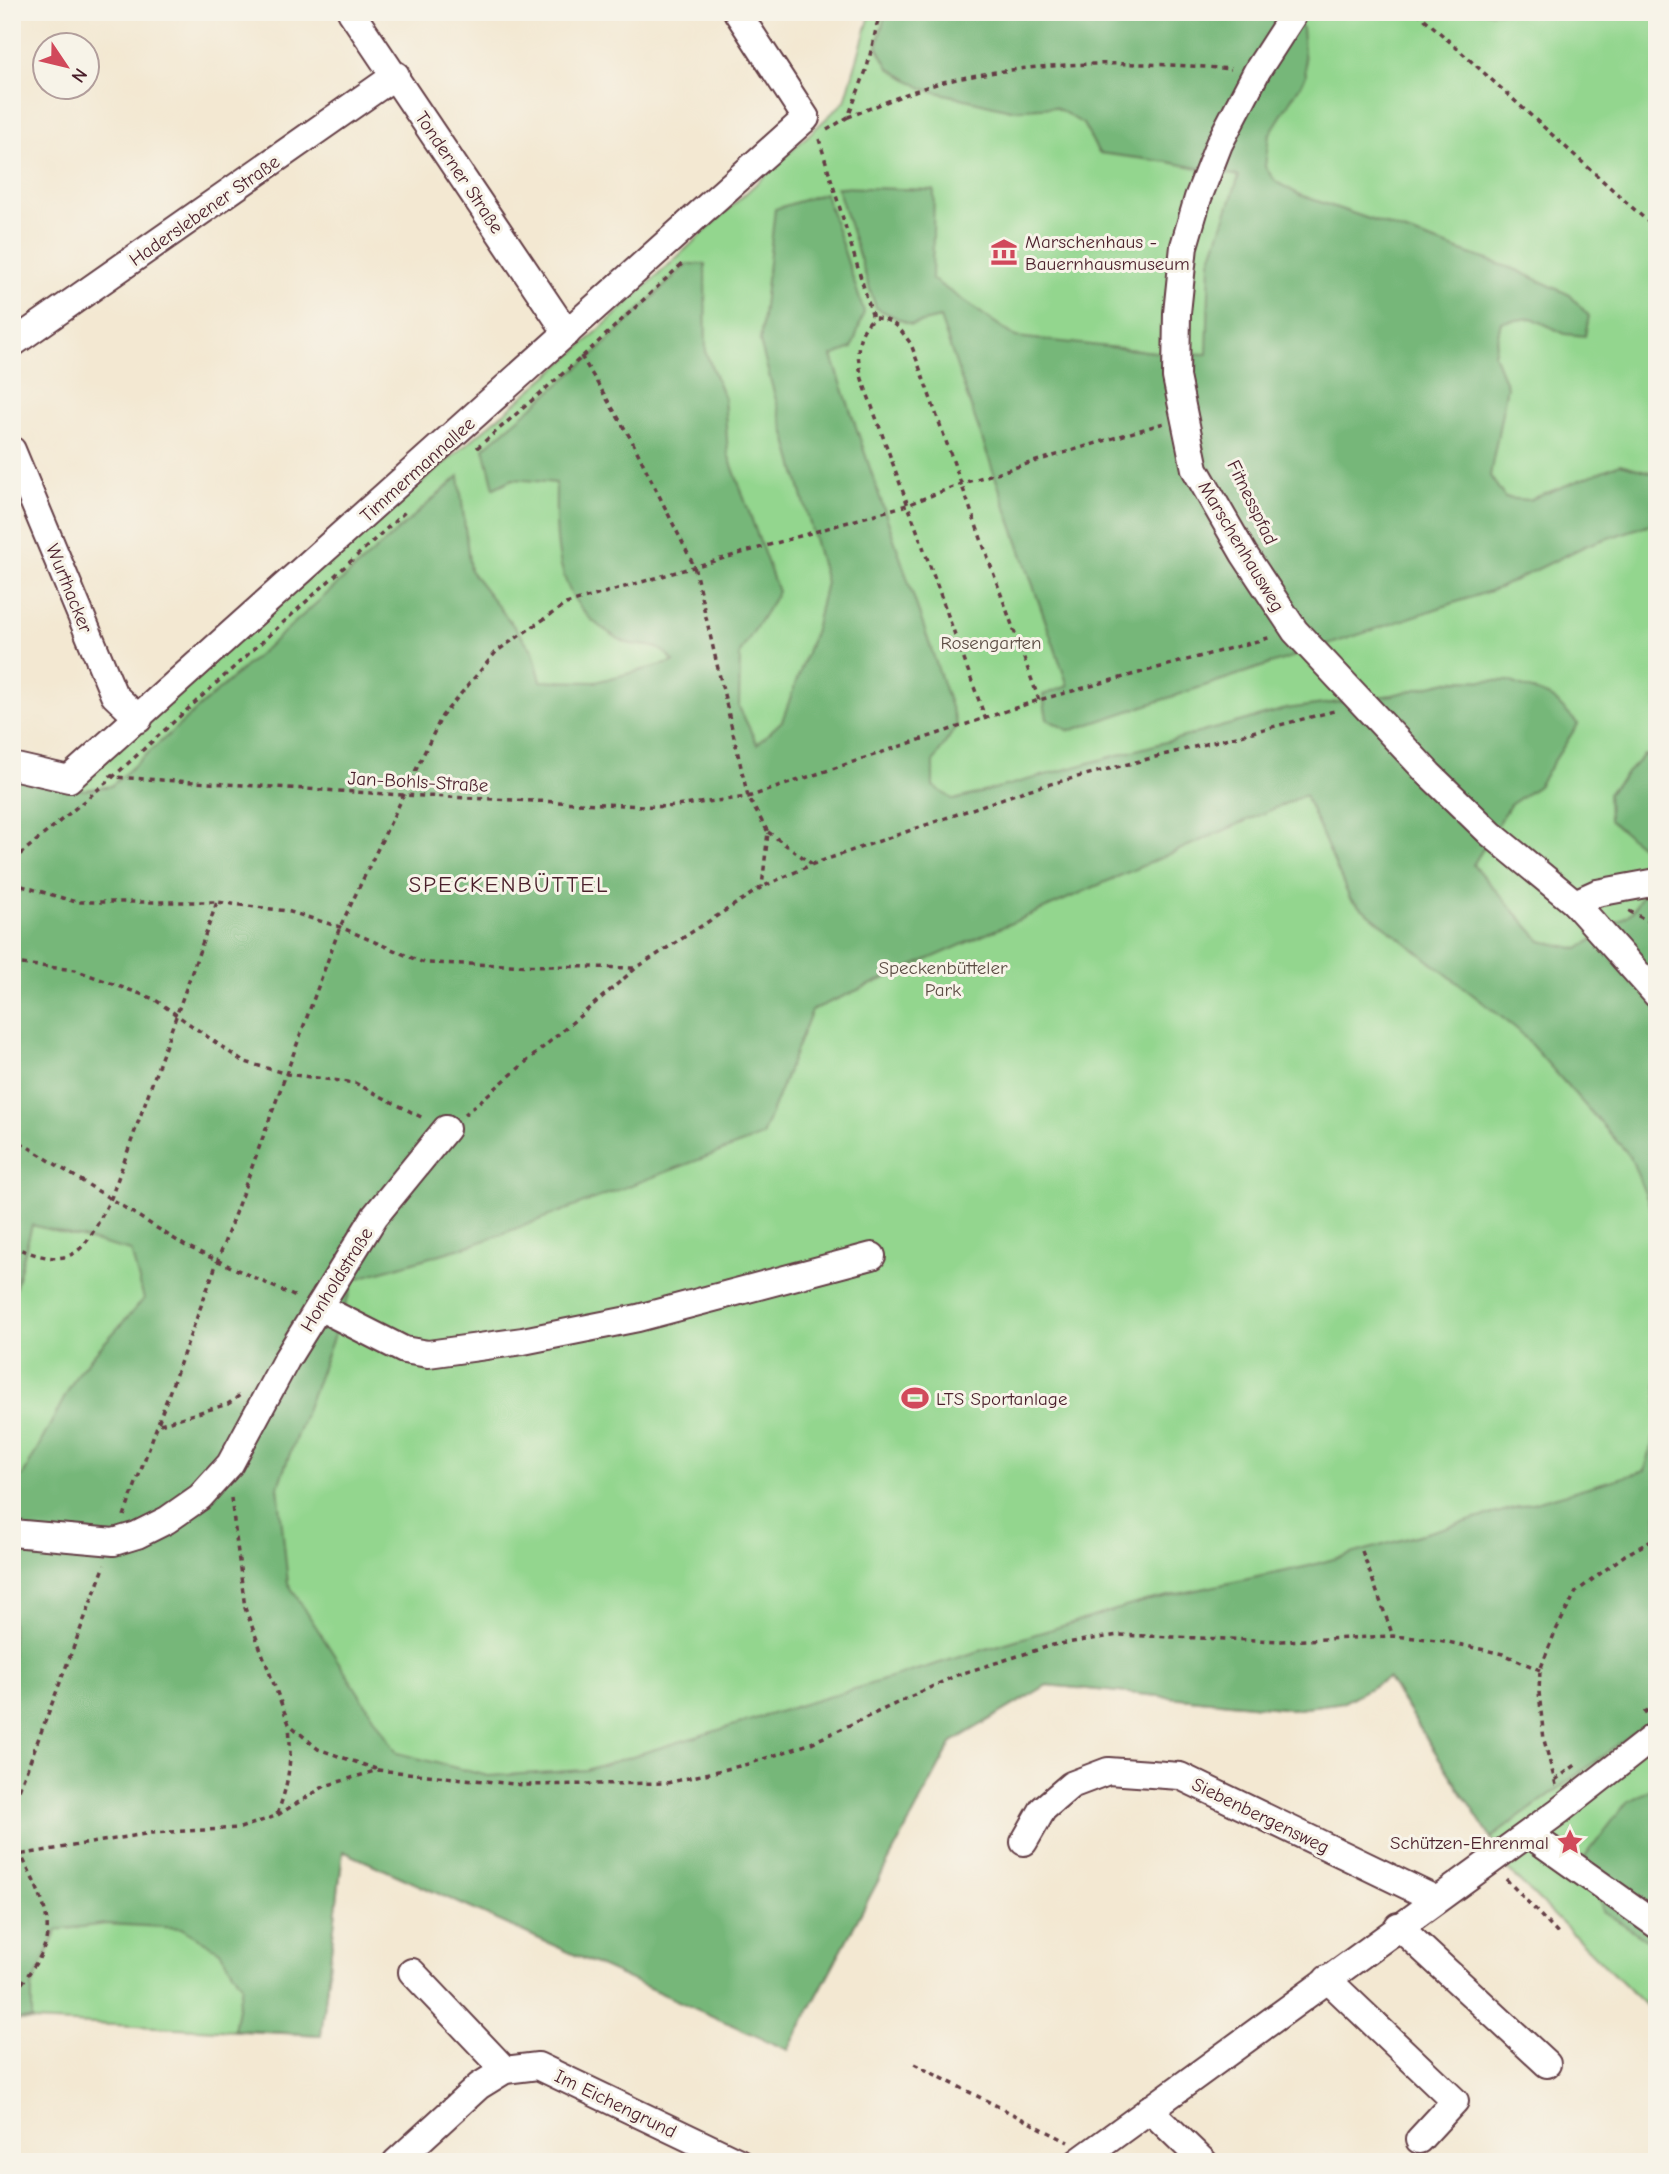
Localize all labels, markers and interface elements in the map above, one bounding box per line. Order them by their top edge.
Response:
north arrow [32,32,102,102]
text: N [67,64,92,87]
street label: Tonderner Straße [410,107,508,238]
street label: Haderslebener Straße [125,151,284,271]
place label: Marschenhaus - Bauernhausmuseum [1025,231,1190,275]
museum icon: Marschenhaus - Bauernhausmuseum [989,237,1019,267]
street label: Timmermannallee [356,413,479,527]
street label: Fitnesspfad [1222,457,1282,548]
street label: Marschenhausweg [1193,477,1289,616]
street label: Wurthacker [41,541,97,637]
park label: Rosengarten [940,632,1042,654]
street label: Jan-Bohls-Straße [347,767,489,797]
district label: SPECKENBÜTTEL [408,871,610,898]
park label: Speckenbütteler Park [878,957,1008,1001]
street label: Honholdstraße [296,1223,378,1336]
sports icon: LTS Sportanlage [900,1383,930,1413]
place label: LTS Sportanlage [936,1388,1067,1410]
street label: Siebenbergensweg [1188,1773,1333,1859]
place icon: Schützen-Ehrenmal [1555,1827,1585,1857]
place label: Schützen-Ehrenmal [1390,1832,1549,1854]
street label: Im Eichengrund [551,2065,680,2143]

